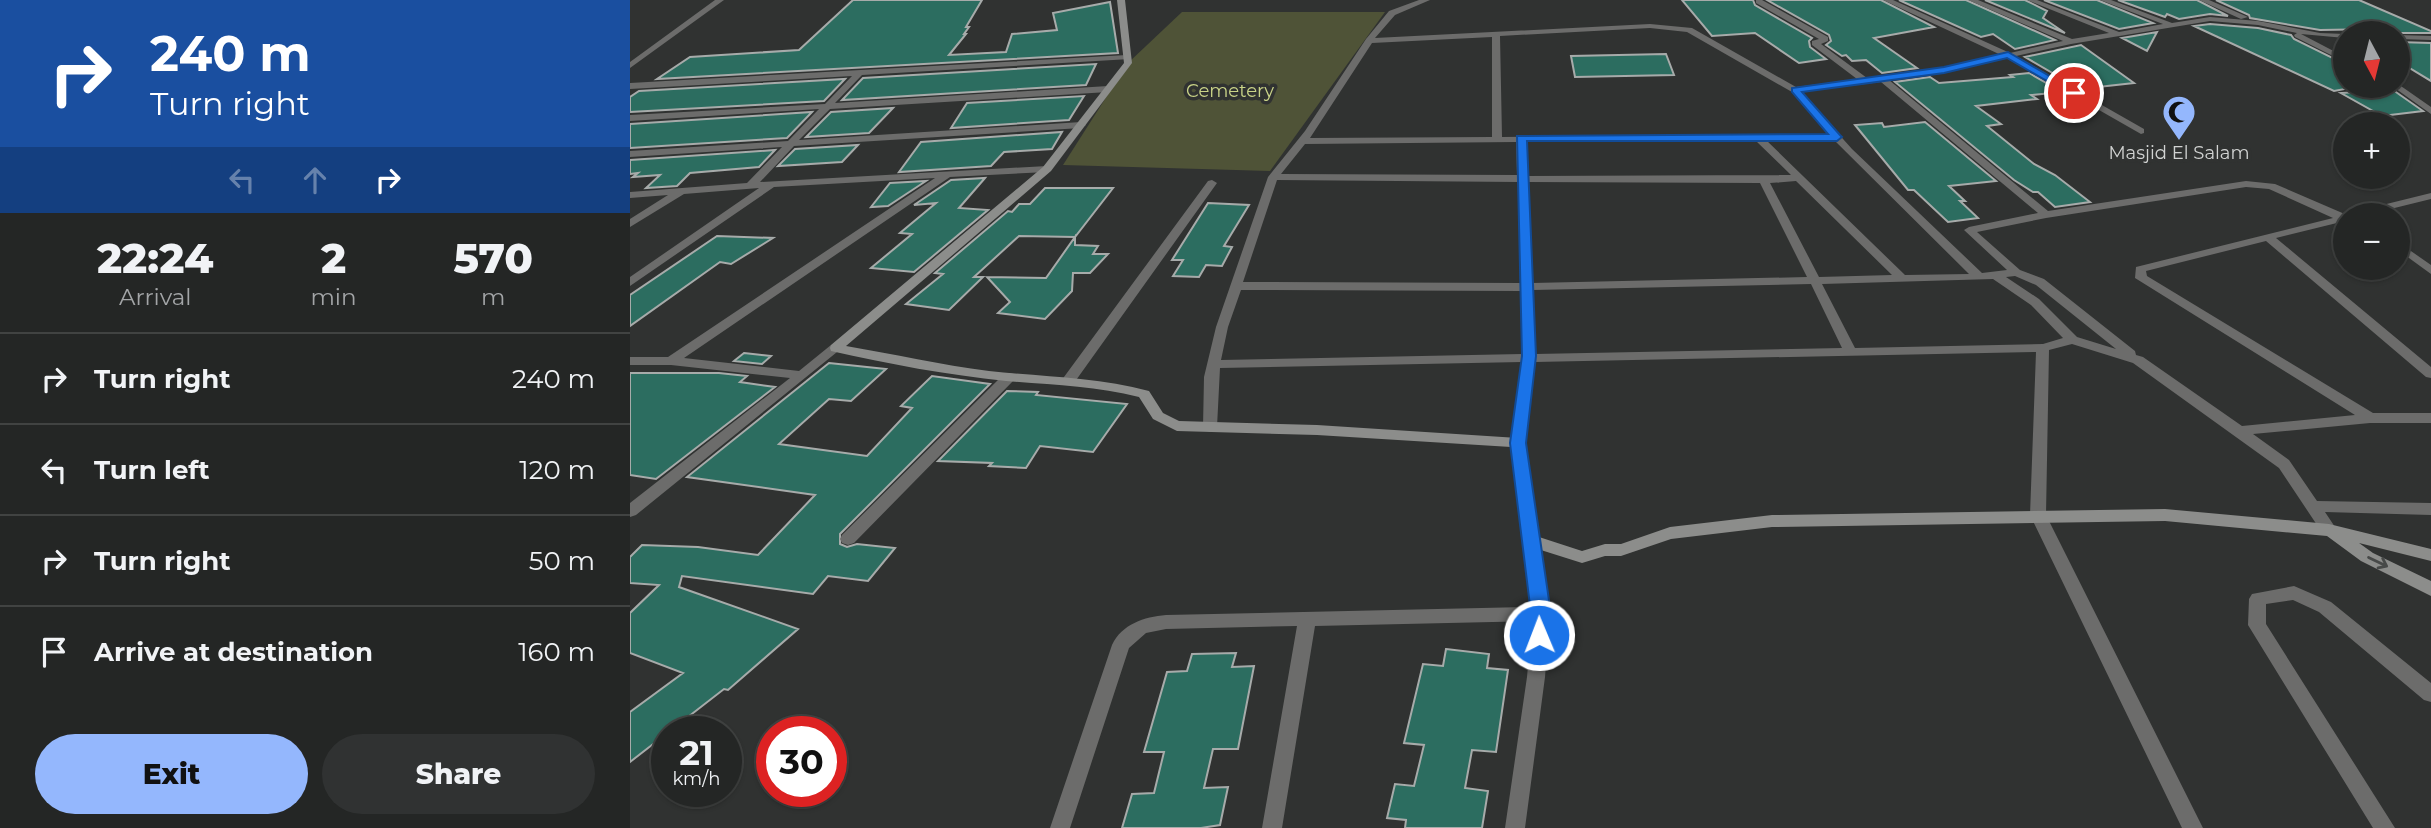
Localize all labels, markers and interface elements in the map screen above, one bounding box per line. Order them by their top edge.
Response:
north arrow [2333,21,2410,98]
map controls [2333,21,2410,280]
text: 240 m [150,24,311,83]
icon: right [35,28,126,119]
pin [2044,63,2104,123]
icon: arrive [2055,74,2093,112]
park label: Cemetery [1186,80,1274,102]
text: Turn right [150,84,310,123]
mosque icon: Masjid El Salam [2160,93,2198,142]
button: + [2333,112,2410,189]
place label: Masjid El Salam [2108,142,2250,164]
icon: left [223,161,261,199]
icon: ahead [296,161,334,199]
icon: right [369,161,407,199]
button: − [2333,203,2410,280]
text: 22:24 [97,232,213,284]
text: 2 [321,232,346,284]
text: 570 [454,232,533,284]
text: Arrival [119,283,191,311]
text: min [310,283,357,311]
text: m [481,283,505,311]
icon: right [35,360,73,398]
text: Turn right [94,363,230,395]
text: 240 m [512,363,595,395]
icon: left [35,451,73,489]
text: Turn left [94,454,210,486]
text: 120 m [519,454,595,486]
icon: right [35,542,73,580]
text: Turn right [94,545,230,577]
text: 50 m [529,545,595,577]
one-way arrow [2367,556,2388,570]
position arrow [1502,598,1576,672]
icon: arrive [35,633,73,671]
text: Arrive at destination [94,636,373,668]
text: 160 m [518,636,595,668]
speed limit sign: 30 [756,716,847,807]
text: 21 [679,731,714,774]
button: Exit [35,734,308,814]
button: Share [322,734,595,814]
text: km/h [672,768,721,790]

